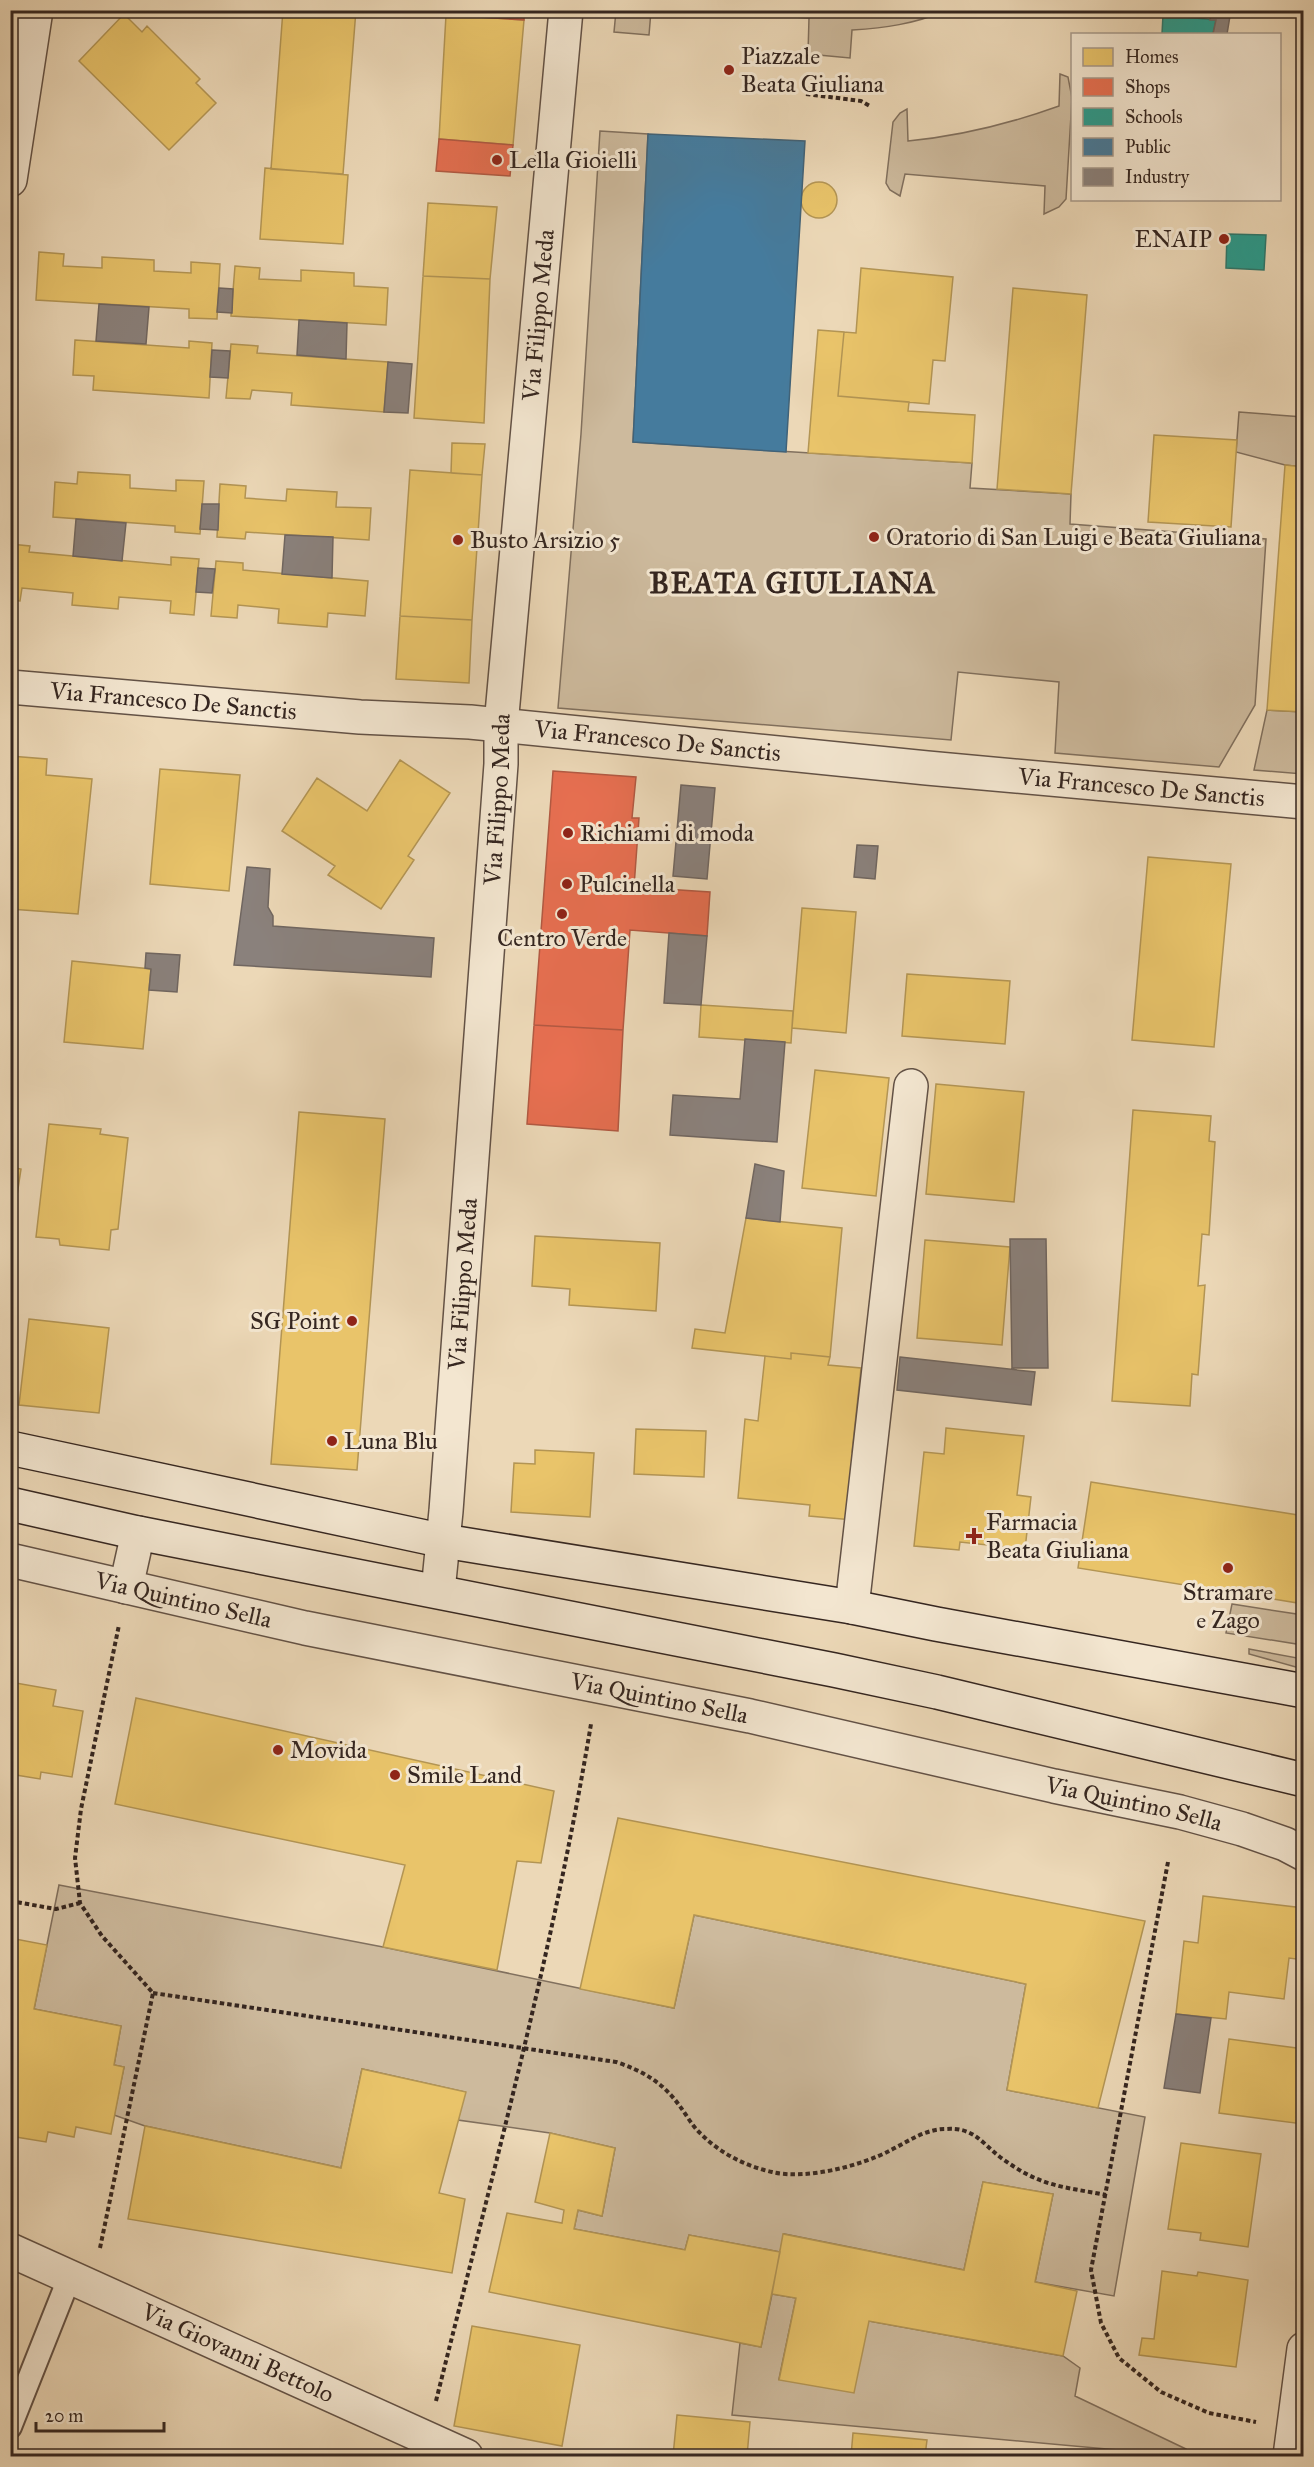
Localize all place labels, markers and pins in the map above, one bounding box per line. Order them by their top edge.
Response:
place label: Piazzale Beata Giuliana [741,41,885,99]
marker: Piazzale Beata Giuliana [722,63,736,77]
place label: Lella Gioielli [509,145,638,175]
marker: Lella Gioielli [490,153,504,167]
place label: ENAIP [1134,224,1212,254]
marker: ENAIP [1217,232,1231,246]
place label: Oratorio di San Luigi e Beata Giuliana [886,522,1262,552]
place label: Busto Arsizio 5 [470,525,620,555]
marker: Oratorio di San Luigi e Beata Giuliana [867,530,881,544]
marker: Busto Arsizio 5 [451,533,465,547]
place label: Richiami di moda [580,818,755,848]
marker: Richiami di moda [561,826,575,840]
place label: Pulcinella [579,869,676,899]
marker: Pulcinella [560,877,574,891]
marker: Centro Verde [555,907,569,921]
place label: Centro Verde [497,923,627,953]
place label: SG Point [250,1306,340,1336]
marker: SG Point [345,1314,359,1328]
place label: Luna Blu [344,1426,438,1456]
marker: Luna Blu [325,1434,339,1448]
place label: Farmacia Beata Giuliana [986,1507,1130,1565]
marker: Farmacia Beata Giuliana [967,1529,981,1543]
marker: Stramare e Zago [1221,1561,1235,1575]
place label: Stramare e Zago [1183,1577,1273,1635]
place label: Movida [290,1735,368,1765]
marker: Movida [271,1743,285,1757]
place label: Smile Land [407,1760,522,1790]
marker: Smile Land [388,1768,402,1782]

